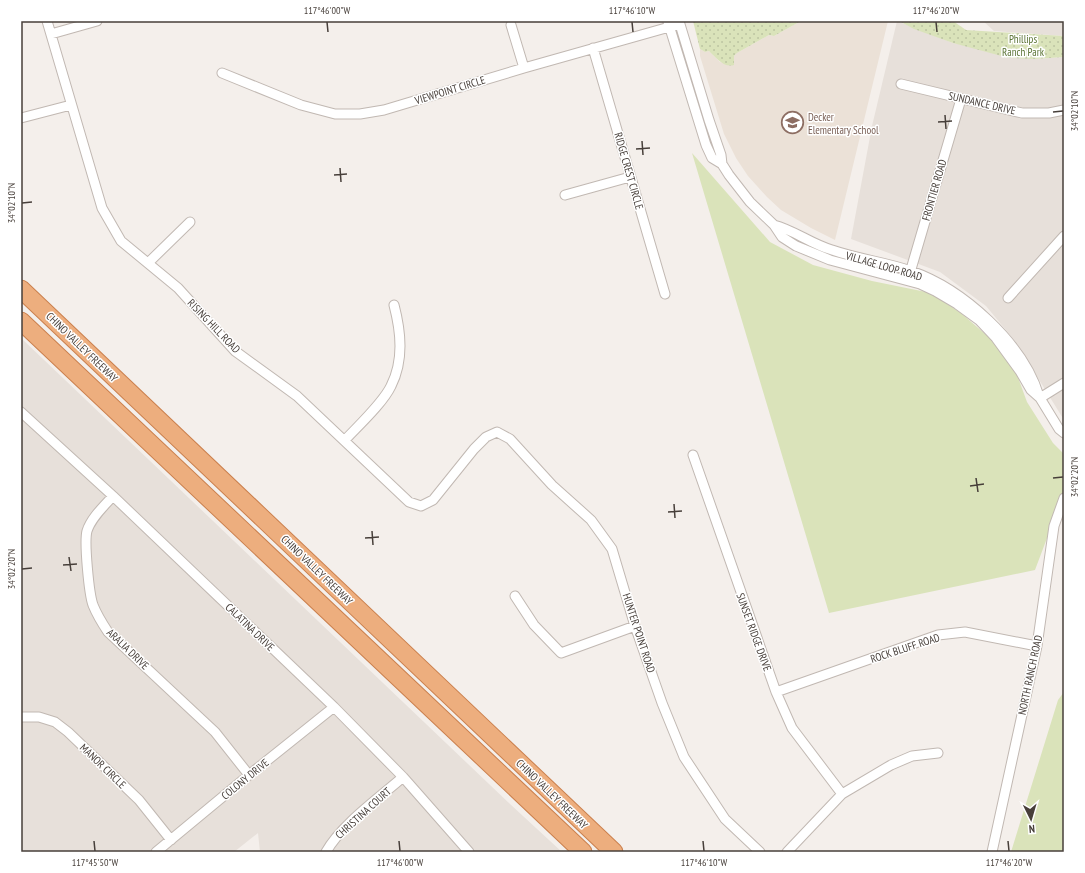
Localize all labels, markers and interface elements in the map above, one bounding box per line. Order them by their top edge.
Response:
text: 117°46'00"W [304,4,351,17]
text: 117°46'10"W [609,4,656,17]
text: 117°46'20"W [913,4,960,17]
park label: Phillips Ranch Park [1002,32,1045,59]
street label: VIEWPOINT CIRCLE [412,73,487,108]
street label: SUNDANCE DRIVE [947,88,1017,118]
text: 34°02'10"N [1068,91,1081,131]
school or university icon: Decker Elementary School [779,110,805,136]
place label: Decker Elementary School [808,110,879,137]
street label: RIDGE CREST CIRCLE [611,131,647,211]
street label: FRONTIER ROAD [919,158,949,222]
text: 34°02'10"N [5,183,18,223]
street label: VILLAGE LOOP ROAD [843,248,924,284]
street label: RISING HILL ROAD [185,296,244,356]
street label: CHINO VALLEY FREEWAY [43,309,121,385]
text: 34°02'20"N [1068,457,1081,497]
street label: CHINO VALLEY FREEWAY [278,532,356,608]
text: 34°02'20"N [5,549,18,589]
street label: HUNTER POINT ROAD [620,591,659,675]
street label: SUNSET RIDGE DRIVE [733,591,775,673]
street label: CALATINA DRIVE [222,600,278,654]
street label: ARALIA DRIVE [104,625,152,673]
street label: ROCK BLUFF ROAD [869,630,942,666]
street label: NORTH RANCH ROAD [1015,634,1045,716]
street label: MANOR CIRCLE [77,741,129,792]
street label: COLONY DRIVE [218,755,272,802]
street label: CHINO VALLEY FREEWAY [513,756,591,832]
street label: CHRISTINA COURT [332,784,394,842]
north arrow [1011,799,1051,839]
text: N [1028,822,1035,836]
text: 117°45'50"W [72,856,119,869]
text: 117°46'00"W [377,856,424,869]
text: 117°46'10"W [681,856,728,869]
text: 117°46'20"W [986,856,1033,869]

